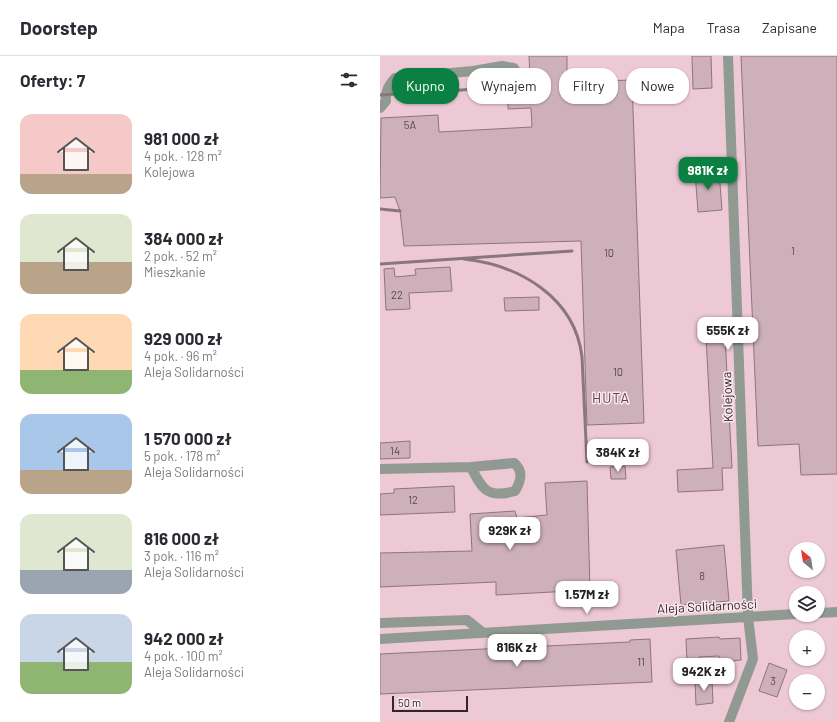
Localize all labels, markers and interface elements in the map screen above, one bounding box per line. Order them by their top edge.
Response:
text: Doorstep [20,16,98,39]
text: Mapa [653,19,685,36]
text: Trasa [707,19,740,36]
text: Zapisane [762,19,817,36]
chip: Kupno [392,68,459,104]
chip: Wynajem [467,68,551,104]
chip: Filtry [559,68,618,104]
chip: Nowe [626,68,689,104]
icon: filters [338,69,360,91]
text: Oferty: 7 [20,70,85,90]
house number: 5A [404,118,416,131]
text: 981 000 zł [144,128,219,148]
icon: home [52,130,100,178]
text: 4 pok. · 128 m² [144,148,222,164]
pin: 981K zł [671,157,745,191]
text: 981K zł [688,162,728,178]
text: Kolejowa [144,164,195,180]
text: 384 000 zł [144,228,224,248]
icon: home [52,230,100,278]
house number: 1 [791,244,795,257]
house number: 10 [604,246,614,259]
text: 2 pok. · 52 m² [144,248,217,264]
text: Mieszkanie [144,264,206,280]
house number: 22 [391,288,403,301]
pin: 555K zł [691,317,765,351]
text: 555K zł [706,322,750,338]
text: 929 000 zł [144,328,223,348]
icon: home [52,330,100,378]
text: 4 pok. · 96 m² [144,348,217,364]
text: Aleja Solidarności [144,364,244,380]
house number: 10 [613,365,623,378]
street label: Kolejowa [718,371,736,423]
district label: HUTA [592,389,630,406]
text: 1 570 000 zł [144,428,232,448]
icon: home [52,430,100,478]
pin: 384K zł [581,439,655,473]
house number: 14 [390,444,400,457]
text: 384K zł [596,444,640,460]
text: 5 pok. · 178 m² [144,448,221,464]
text: Aleja Solidarności [144,464,244,480]
house number: 12 [408,493,418,506]
pin: 929K zł [473,517,547,551]
text: 929K zł [488,522,532,538]
text: 816 000 zł [144,528,219,548]
icon: home [52,530,100,578]
north arrow [789,542,825,578]
map controls [789,542,825,710]
text: 3 pok. · 116 m² [144,548,219,564]
text: Aleja Solidarności [144,564,244,580]
house number: 8 [699,569,705,582]
pin: 1.57M zł [546,581,628,615]
text: 1.57M zł [564,586,610,602]
button: layers [789,586,825,622]
street label: Aleja Solidarności [657,595,757,617]
text: 942 000 zł [144,628,224,648]
icon: home [52,630,100,678]
button: + [789,630,825,666]
pin: 816K zł [480,634,554,668]
text: 816K zł [497,639,537,655]
text: 4 pok. · 100 m² [144,648,223,664]
house number: 11 [637,655,645,668]
pin: 942K zł [667,658,741,692]
text: 942K zł [682,663,726,679]
text: Aleja Solidarności [144,664,244,680]
house number: 3 [770,674,776,687]
button: − [789,674,825,710]
scale bar [392,694,468,713]
text: 50 m [398,696,421,709]

